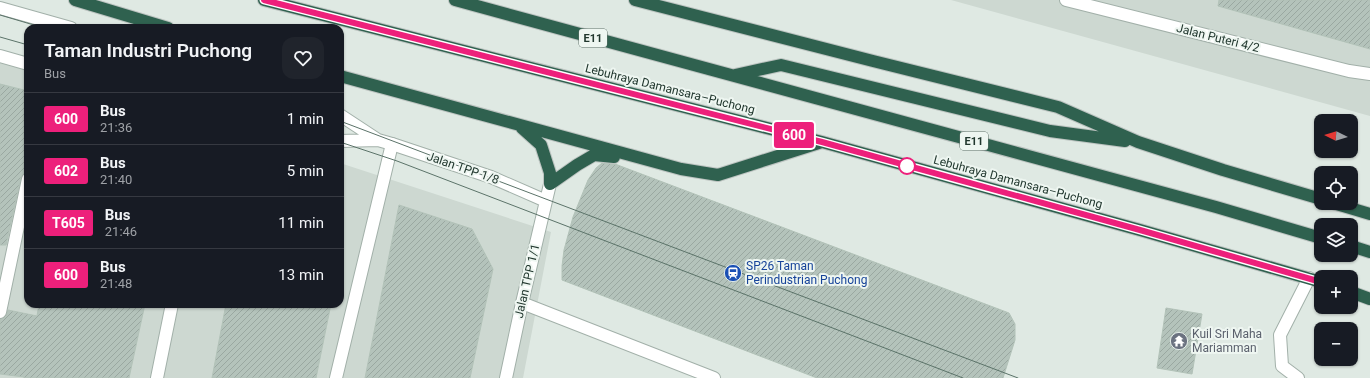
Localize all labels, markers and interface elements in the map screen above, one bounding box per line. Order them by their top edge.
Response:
street label: Jalan Puteri 4/2 [1175,21,1261,55]
road number: E11 [579,29,607,47]
button: heart [282,37,324,79]
text: Taman Industri Puchong [44,39,252,62]
street label: Lebuhraya Damansara–Puchong [584,61,756,117]
text: Bus [44,66,66,81]
text: Bus [100,102,126,120]
text: 1 min [287,110,324,128]
text: 600 [54,111,78,127]
north arrow [1314,114,1358,158]
map controls [1314,114,1358,366]
text: 21:36 [100,120,132,135]
line badge: 600 [771,122,817,148]
text: 600 [782,127,806,143]
road number: E11 [960,132,988,150]
street label: Jalan TPP 1/8 [425,149,501,187]
street label: Lebuhraya Damansara–Puchong [932,153,1104,211]
text: Bus [100,154,126,172]
unlabelled marker [898,157,916,175]
text: 5 min [287,162,324,180]
text: 602 [54,163,78,179]
button: locate [1314,166,1358,210]
text: 21:40 [100,172,132,187]
text: Bus [105,206,130,224]
text: 11 min [278,214,324,232]
text: T605 [52,215,85,231]
button: layers [1314,218,1358,262]
text: 21:46 [105,224,137,239]
street label: Jalan TPP 1/1 [512,243,542,319]
text: Bus [100,258,126,276]
place label: SP26 Taman Perindustrian Puchong [746,259,867,287]
station icon: SP26 Taman Perindustrian Puchong [723,263,743,283]
text: 13 min [278,266,324,284]
text: 600 [54,267,78,283]
button: + [1314,270,1358,314]
text: 21:48 [100,276,132,291]
button: − [1314,322,1358,366]
place label: Kuil Sri Maha Mariamman [1192,327,1262,355]
temple icon: Kuil Sri Maha Mariamman [1169,331,1189,351]

